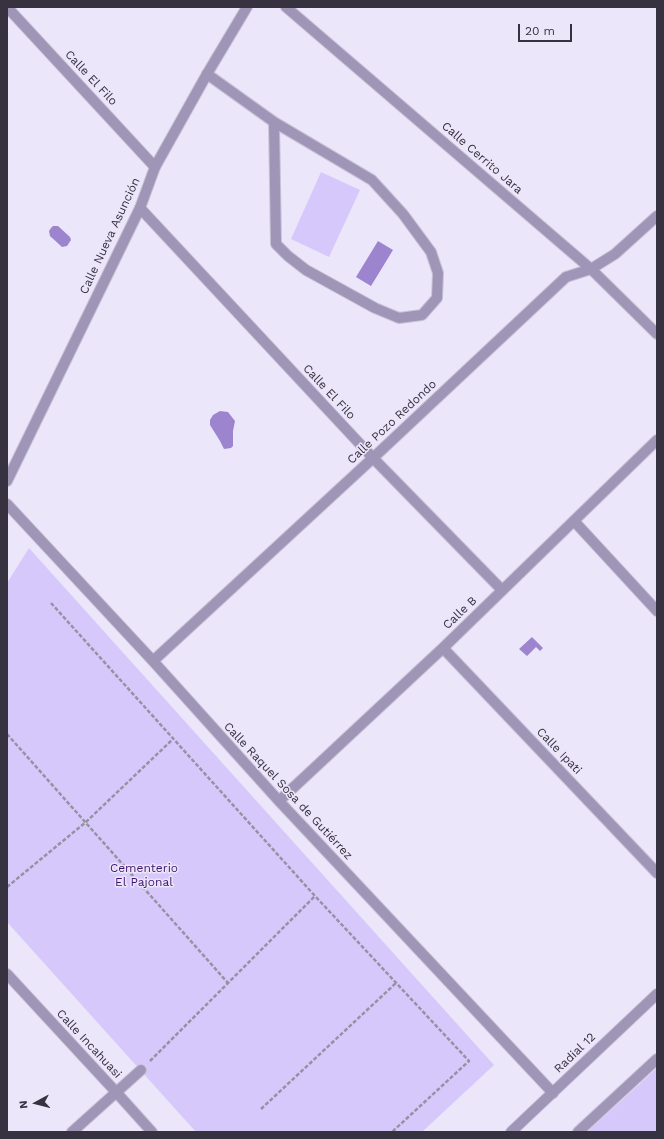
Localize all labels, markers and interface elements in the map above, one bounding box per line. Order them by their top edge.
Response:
scale bar [520,16,574,42]
text: 20 m [525,24,555,38]
street label: Calle El Filo [62,47,120,109]
street label: Calle Cerrito Jara [439,119,525,197]
street label: Calle Nueva Asunción [77,176,143,296]
street label: Calle El Filo [300,361,358,423]
street label: Calle Pozo Redondo [344,377,440,467]
street label: Calle B [440,594,480,632]
street label: Calle Raquel Sosa de Gutiérrez [220,719,356,863]
street label: Calle Ipati [533,725,585,777]
park label: Cementerio El Pajonal [110,861,178,889]
street label: Calle Incahuasi [53,1007,125,1081]
street label: Radial 12 [551,1030,599,1076]
north arrow [16,1083,56,1123]
text: N [17,1100,31,1109]

